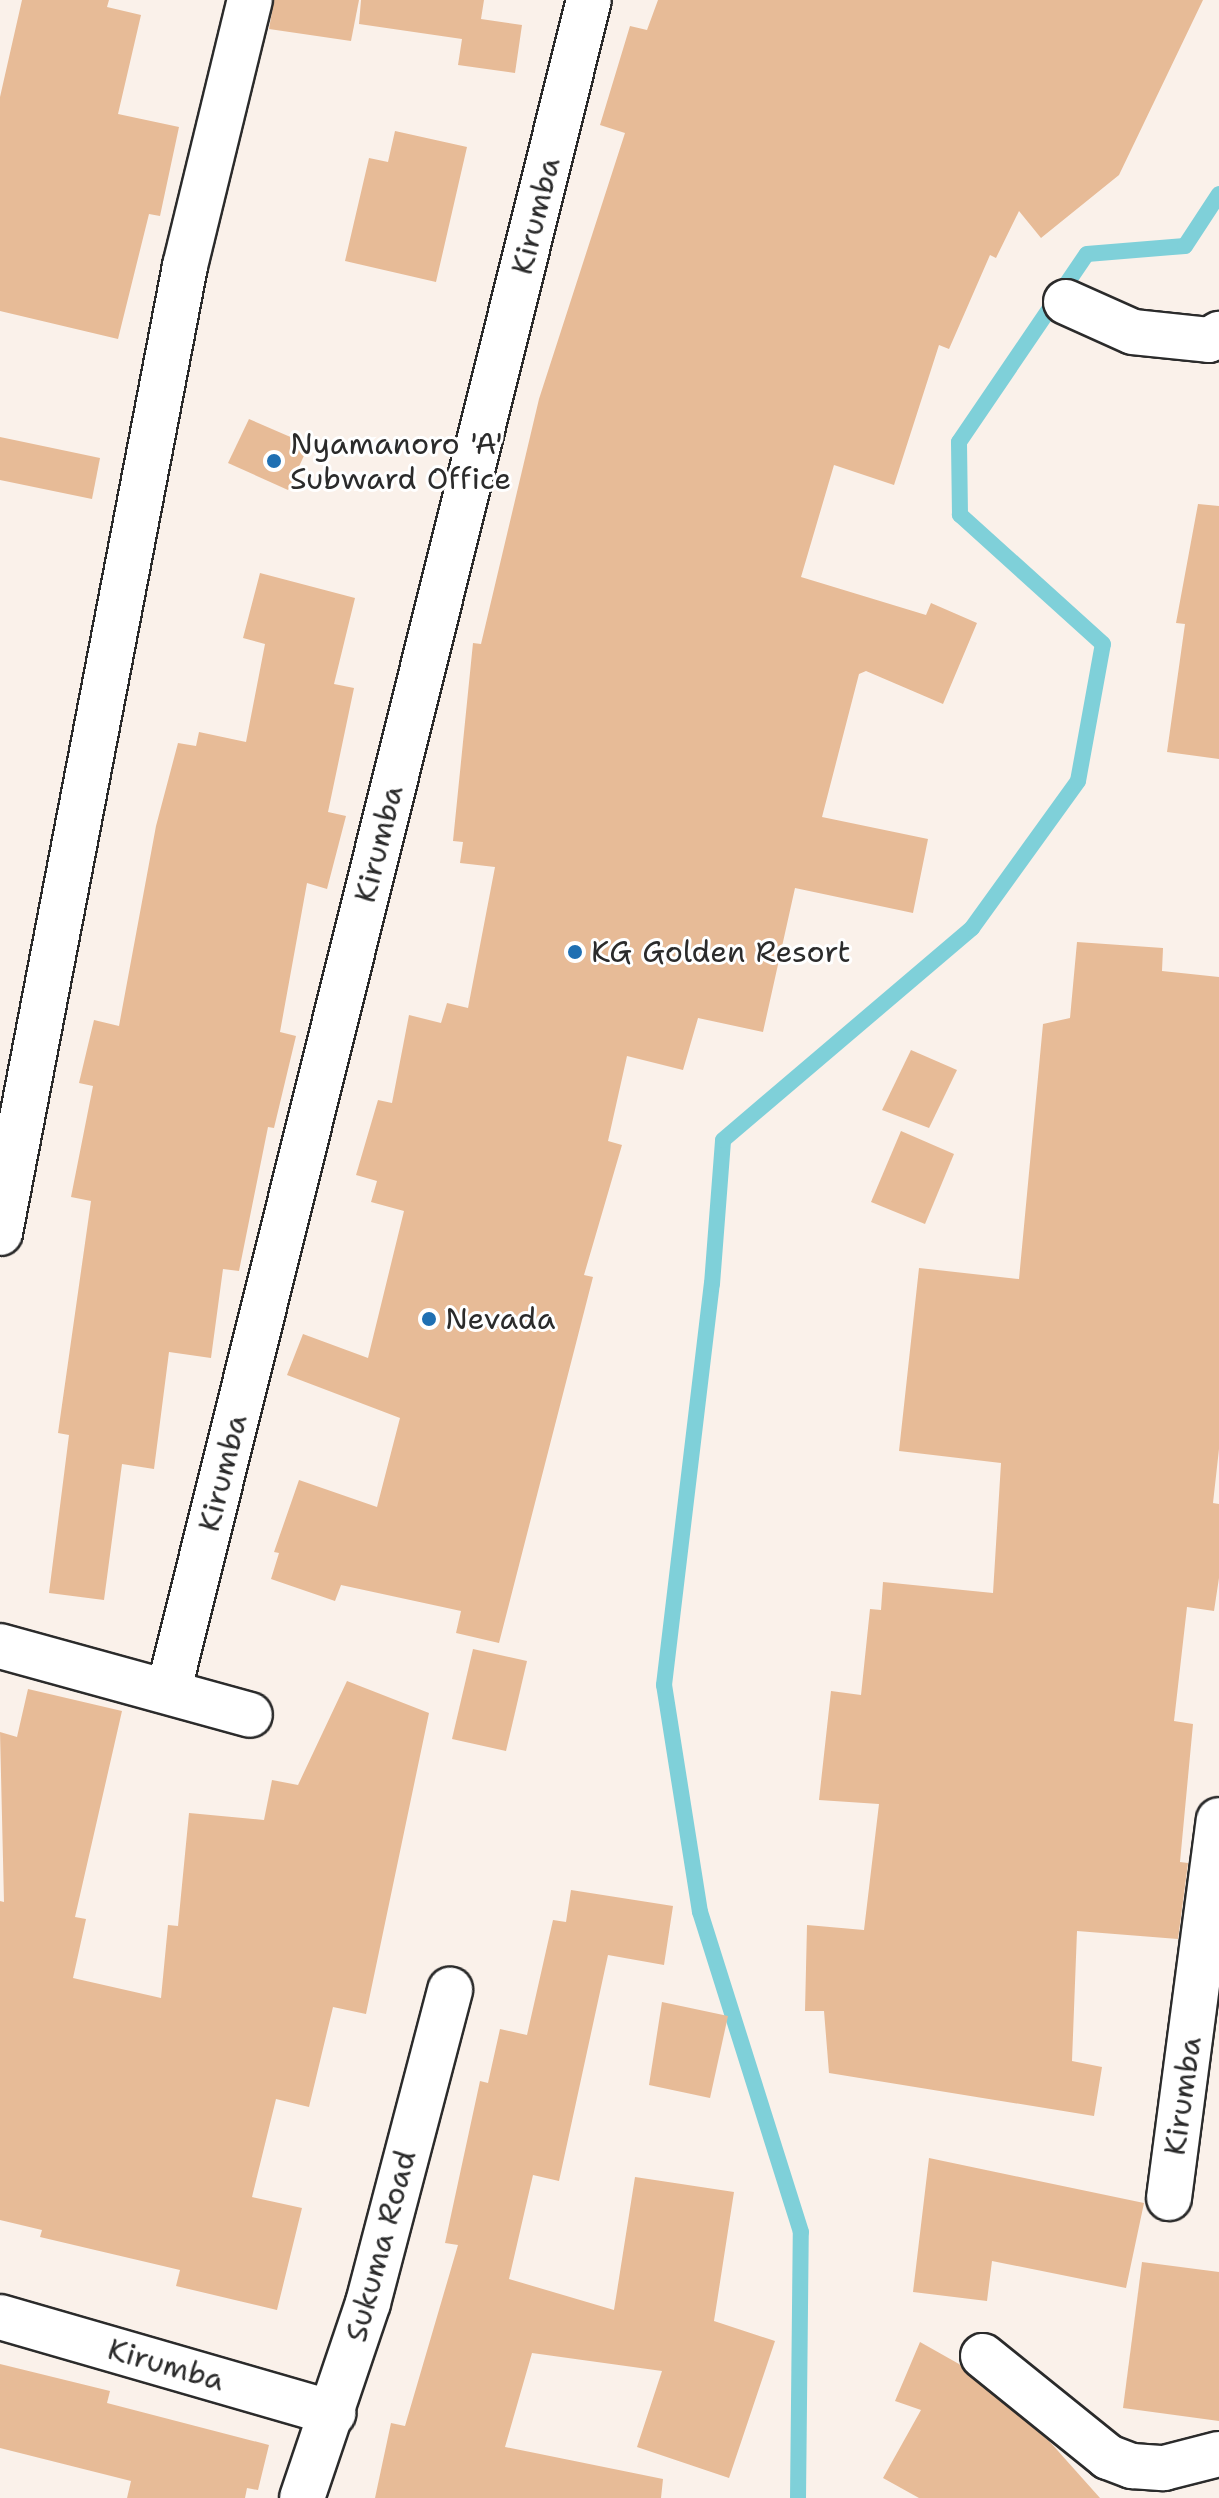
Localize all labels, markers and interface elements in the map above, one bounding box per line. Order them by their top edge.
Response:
street label: Kirumba [504,154,568,278]
place label: Nyamanoro 'A' Subward Office [290,426,511,496]
marker: Nyamanoro 'A' Subward Office [265,452,283,470]
street label: Kirumba [347,782,411,906]
place label: KG Golden Resort [591,934,851,970]
marker: KG Golden Resort [566,943,584,961]
place label: Nevada [445,1301,556,1337]
marker: Nevada [420,1310,438,1328]
street label: Kirumba [191,1411,255,1535]
street label: Kirumba [1157,2034,1209,2158]
street label: Sukuma Road [338,2146,424,2346]
street label: Kirumba [104,2331,228,2399]

